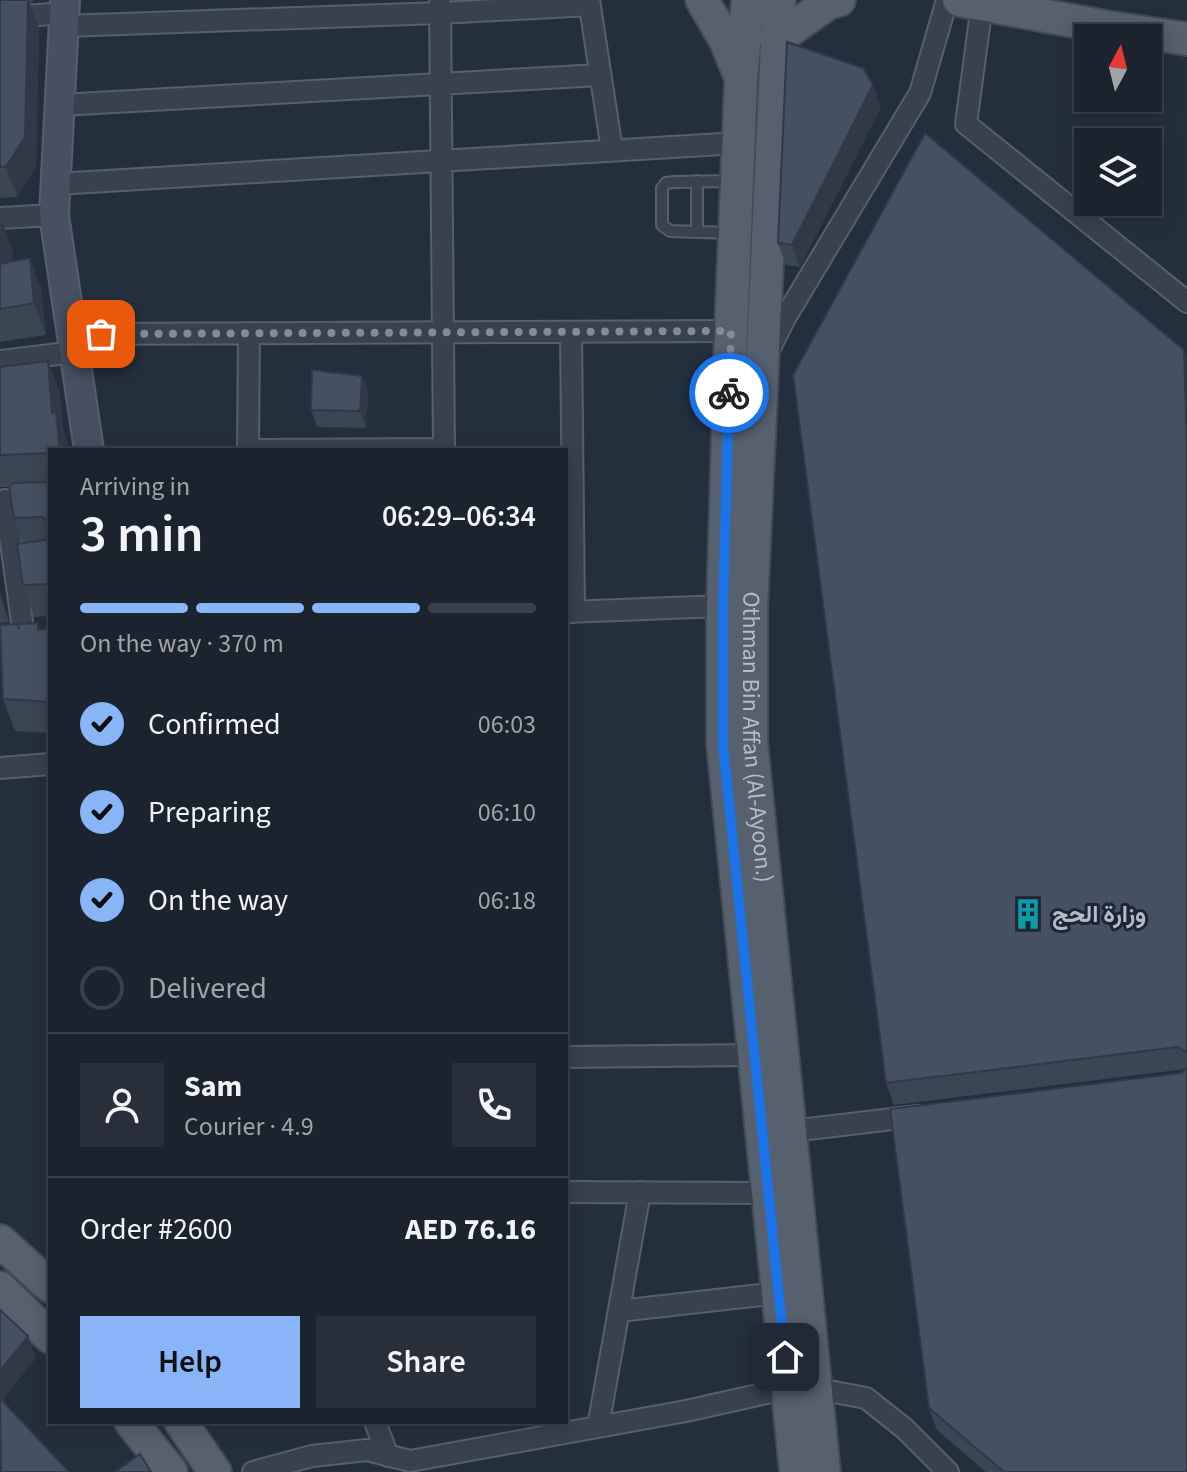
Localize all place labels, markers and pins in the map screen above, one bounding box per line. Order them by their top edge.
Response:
pin [67,300,135,368]
building icon: وزارة الحج [1011,897,1045,931]
place label: وزارة الحج [1052,897,1146,932]
pin [751,1323,819,1391]

